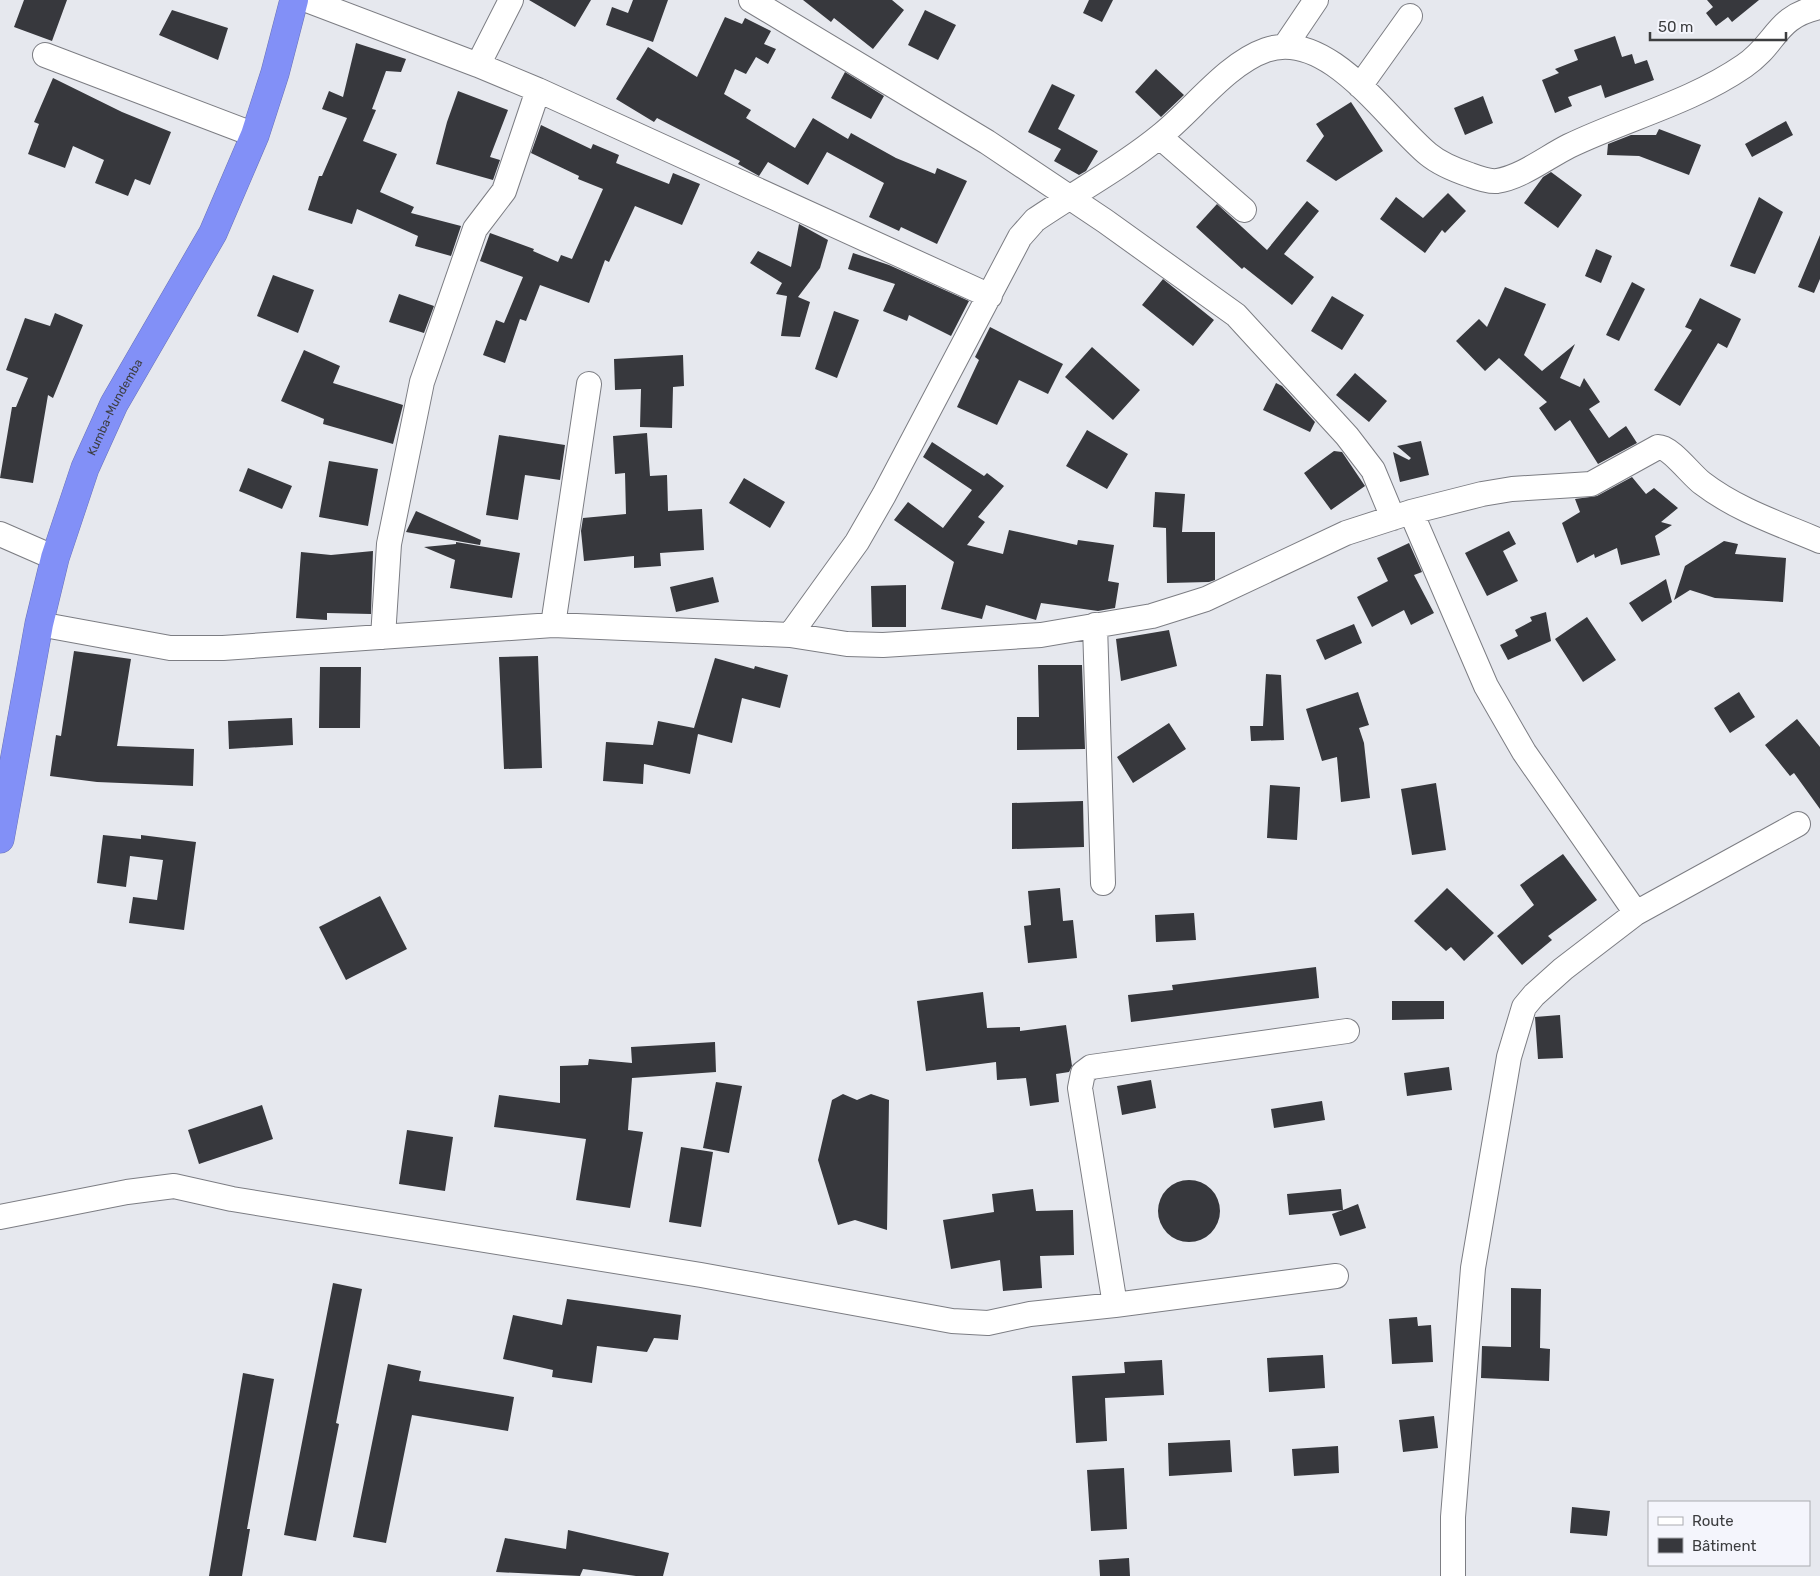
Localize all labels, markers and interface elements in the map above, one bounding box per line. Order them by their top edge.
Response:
scale bar [1650,10,1786,42]
text: 50 m [1658,18,1693,36]
street label: Kumba-Mundemba [85,357,146,458]
legend [1648,1501,1810,1566]
text: Route [1692,1512,1734,1530]
text: Bâtiment [1692,1537,1756,1555]

